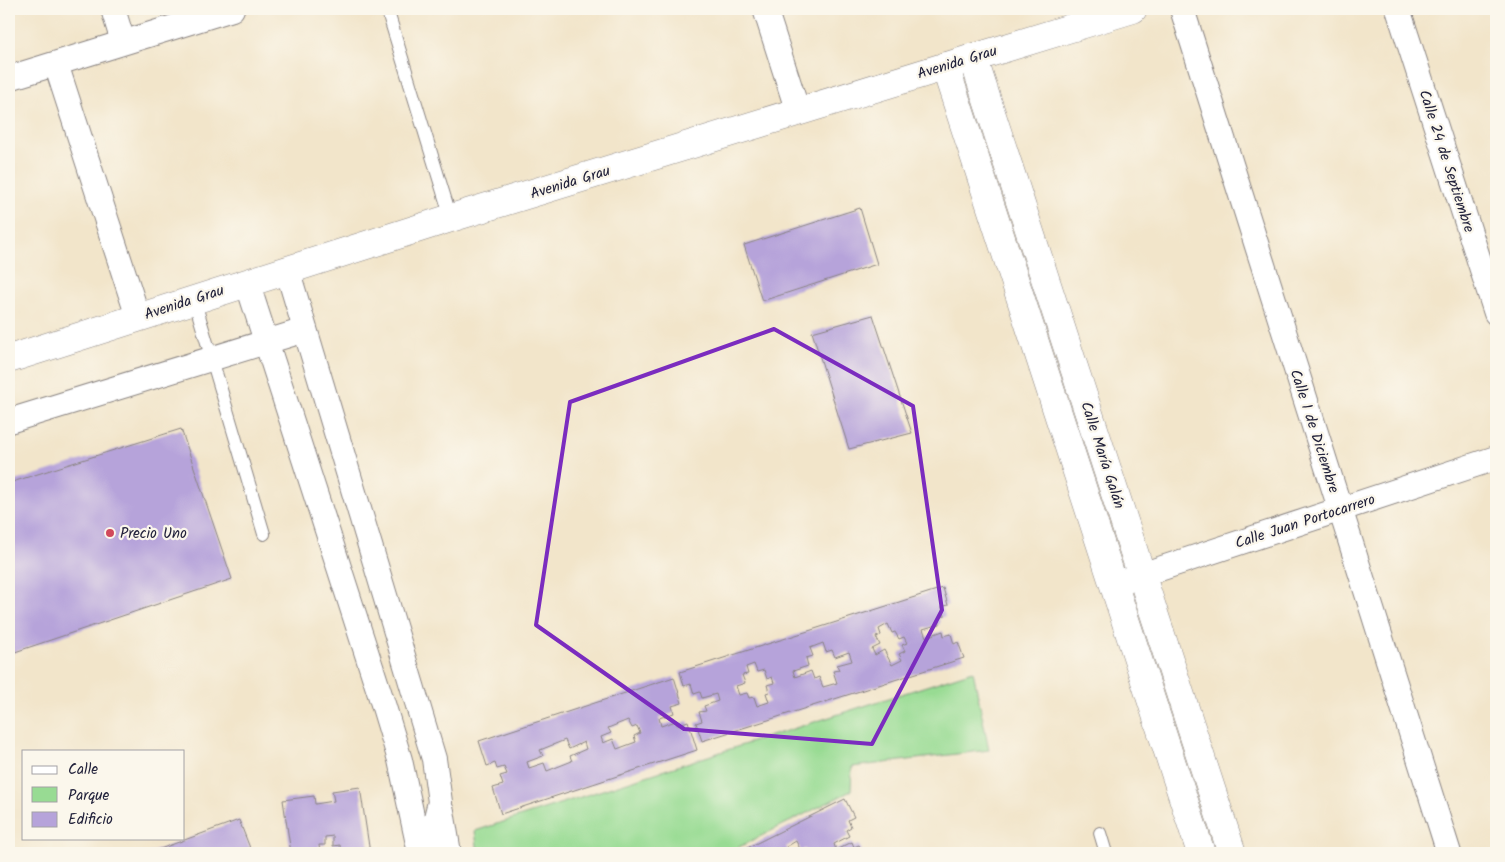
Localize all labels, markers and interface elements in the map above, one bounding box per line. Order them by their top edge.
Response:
street label: Avenida Grau [914,39,1000,87]
street label: Calle 24 de Septiembre [1412,87,1481,236]
street label: Avenida Grau [527,159,613,207]
street label: Avenida Grau [141,279,227,327]
street label: Calle 1 de Diciembre [1283,366,1345,497]
street label: Calle María Galán [1073,399,1131,512]
street label: Calle Juan Portocarrero [1232,488,1379,556]
place label: Precio Uno [120,522,187,546]
marker: Precio Uno [104,527,116,539]
legend [22,750,185,840]
text: Calle [68,758,98,782]
text: Parque [68,784,109,808]
text: Edificio [68,808,113,832]

